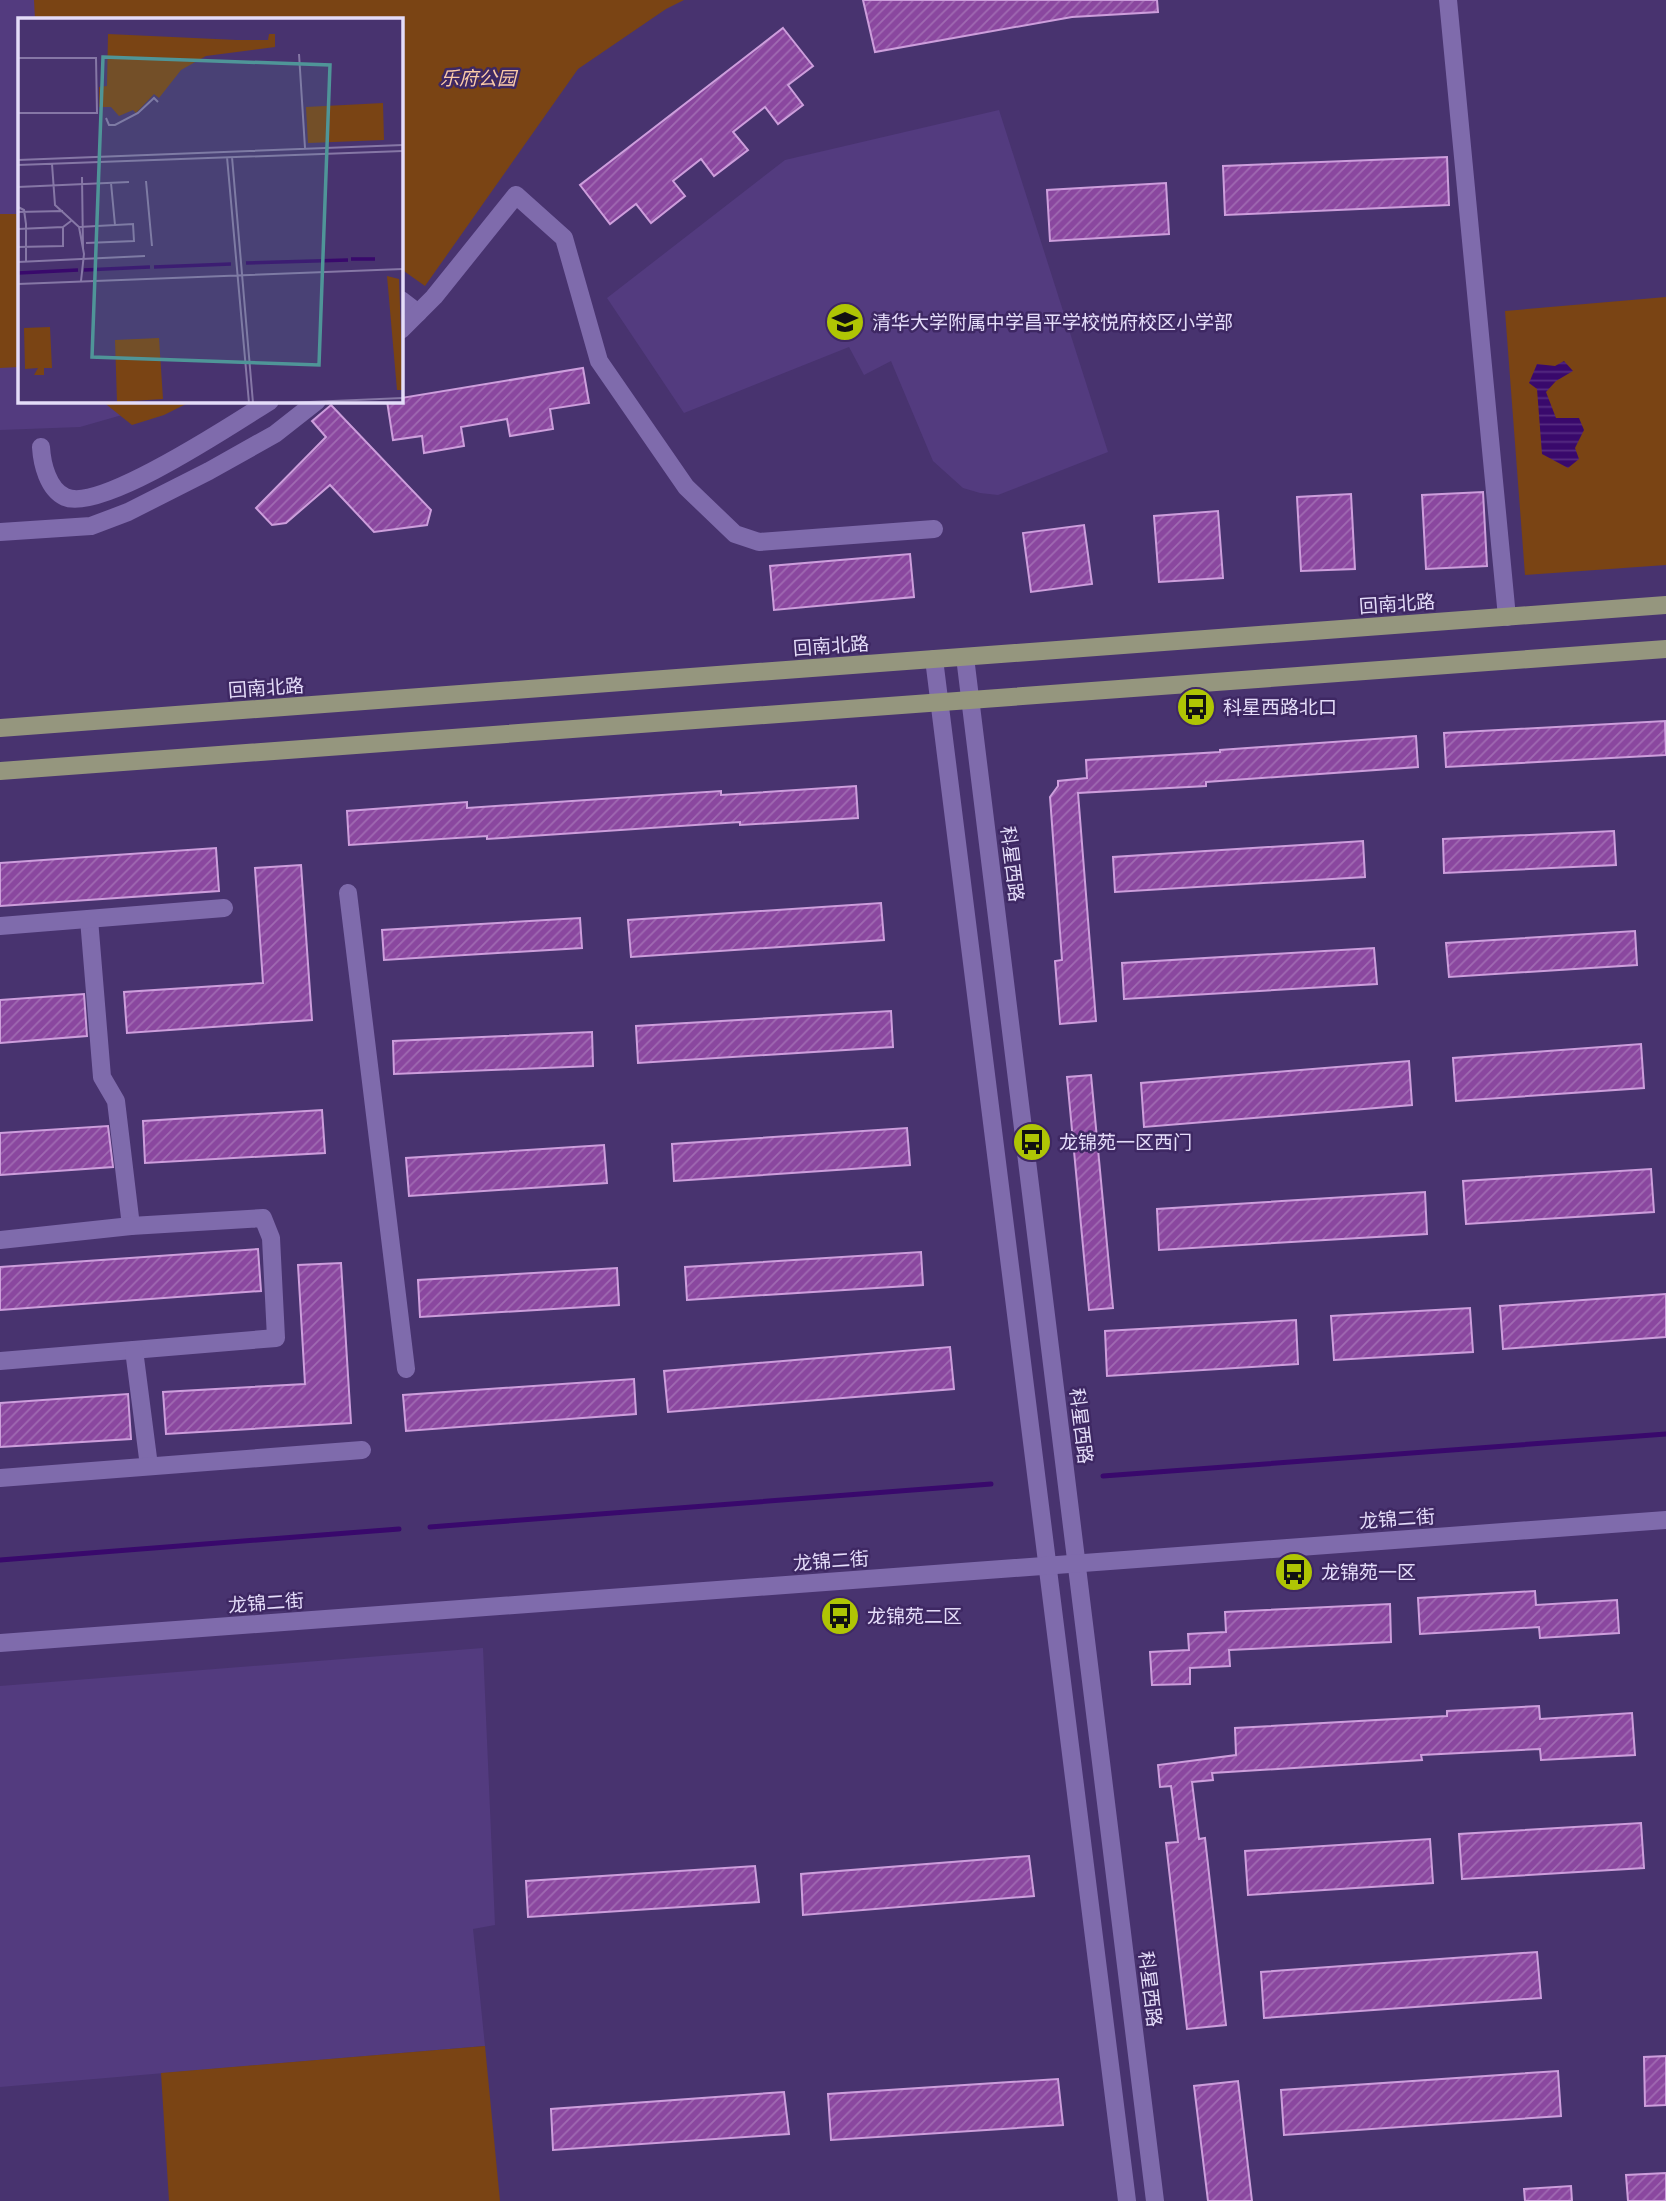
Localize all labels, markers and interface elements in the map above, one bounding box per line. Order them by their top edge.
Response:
inset map [18,18,402,402]
park label: 乐府公园 [440,68,519,89]
school or university icon: 清华大学附属中学昌平学校悦府校区小学部 [824,301,866,343]
place label: 清华大学附属中学昌平学校悦府校区小学部 [872,312,1233,333]
street label: 回南北路 [1358,591,1436,617]
street label: 回南北路 [792,633,870,659]
street label: 回南北路 [227,675,305,701]
bus stop icon: 科星西路北口 [1175,686,1217,728]
place label: 科星西路北口 [1223,697,1337,718]
street label: 科星西路 [997,825,1027,903]
bus stop icon: 龙锦苑一区西门 [1011,1121,1053,1163]
place label: 龙锦苑一区西门 [1059,1132,1192,1153]
street label: 科星西路 [1066,1387,1096,1465]
street label: 龙锦二街 [1358,1506,1436,1532]
street label: 龙锦二街 [792,1548,870,1574]
bus stop icon: 龙锦苑一区 [1273,1551,1315,1593]
place label: 龙锦苑一区 [1321,1562,1416,1583]
street label: 龙锦二街 [227,1590,305,1616]
bus stop icon: 龙锦苑二区 [819,1595,861,1637]
place label: 龙锦苑二区 [867,1606,962,1627]
street label: 科星西路 [1135,1950,1165,2028]

